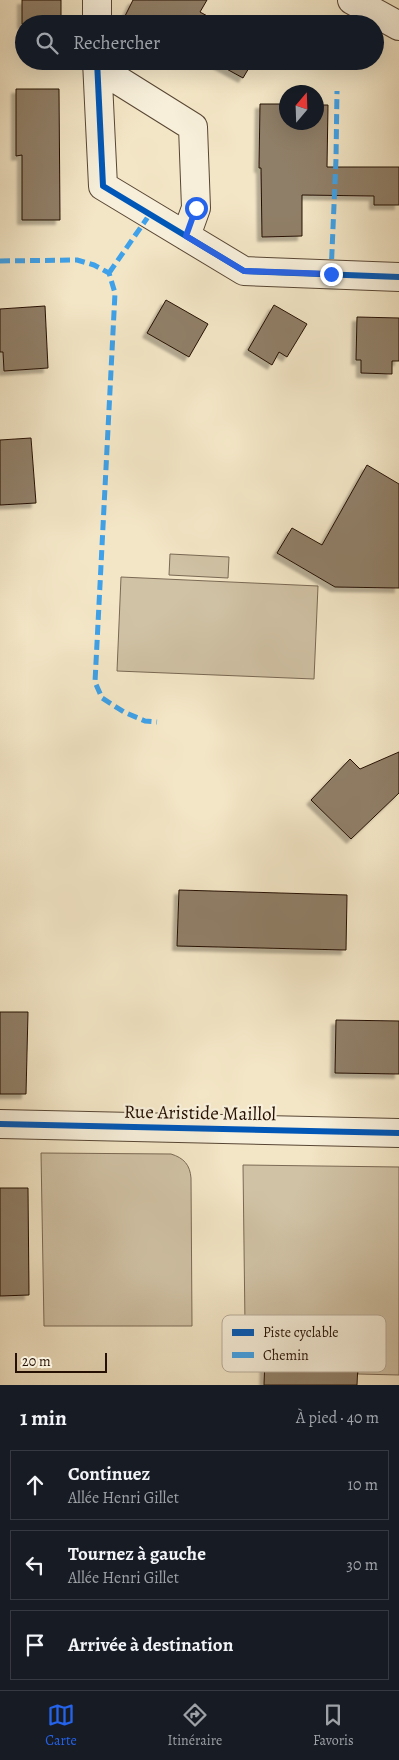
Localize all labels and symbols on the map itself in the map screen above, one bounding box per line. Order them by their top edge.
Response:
north arrow [279,85,324,130]
route start [185,197,208,220]
route end [320,263,343,286]
street label: Rue Aristide Maillol [124,1099,277,1127]
legend [222,1315,386,1372]
text: Piste cyclable [263,1323,338,1342]
text: Chemin [263,1346,309,1365]
scale bar [15,1350,108,1373]

